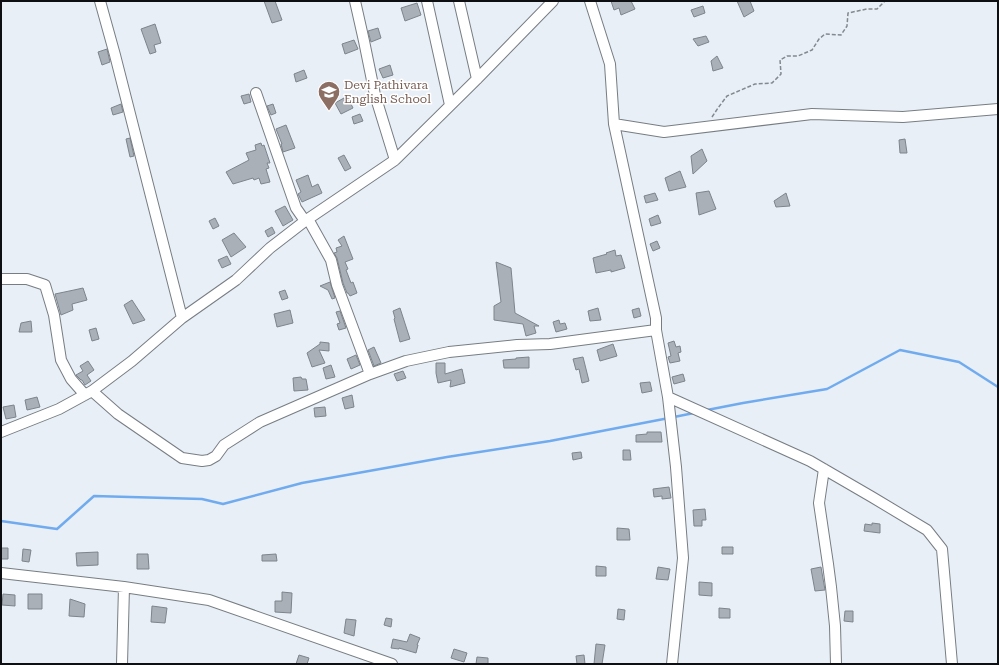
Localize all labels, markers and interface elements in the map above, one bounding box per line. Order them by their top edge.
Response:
place label: Devi Pathivara English School [344,78,431,106]
school or university icon: Devi Pathivara English School [316,79,342,112]

